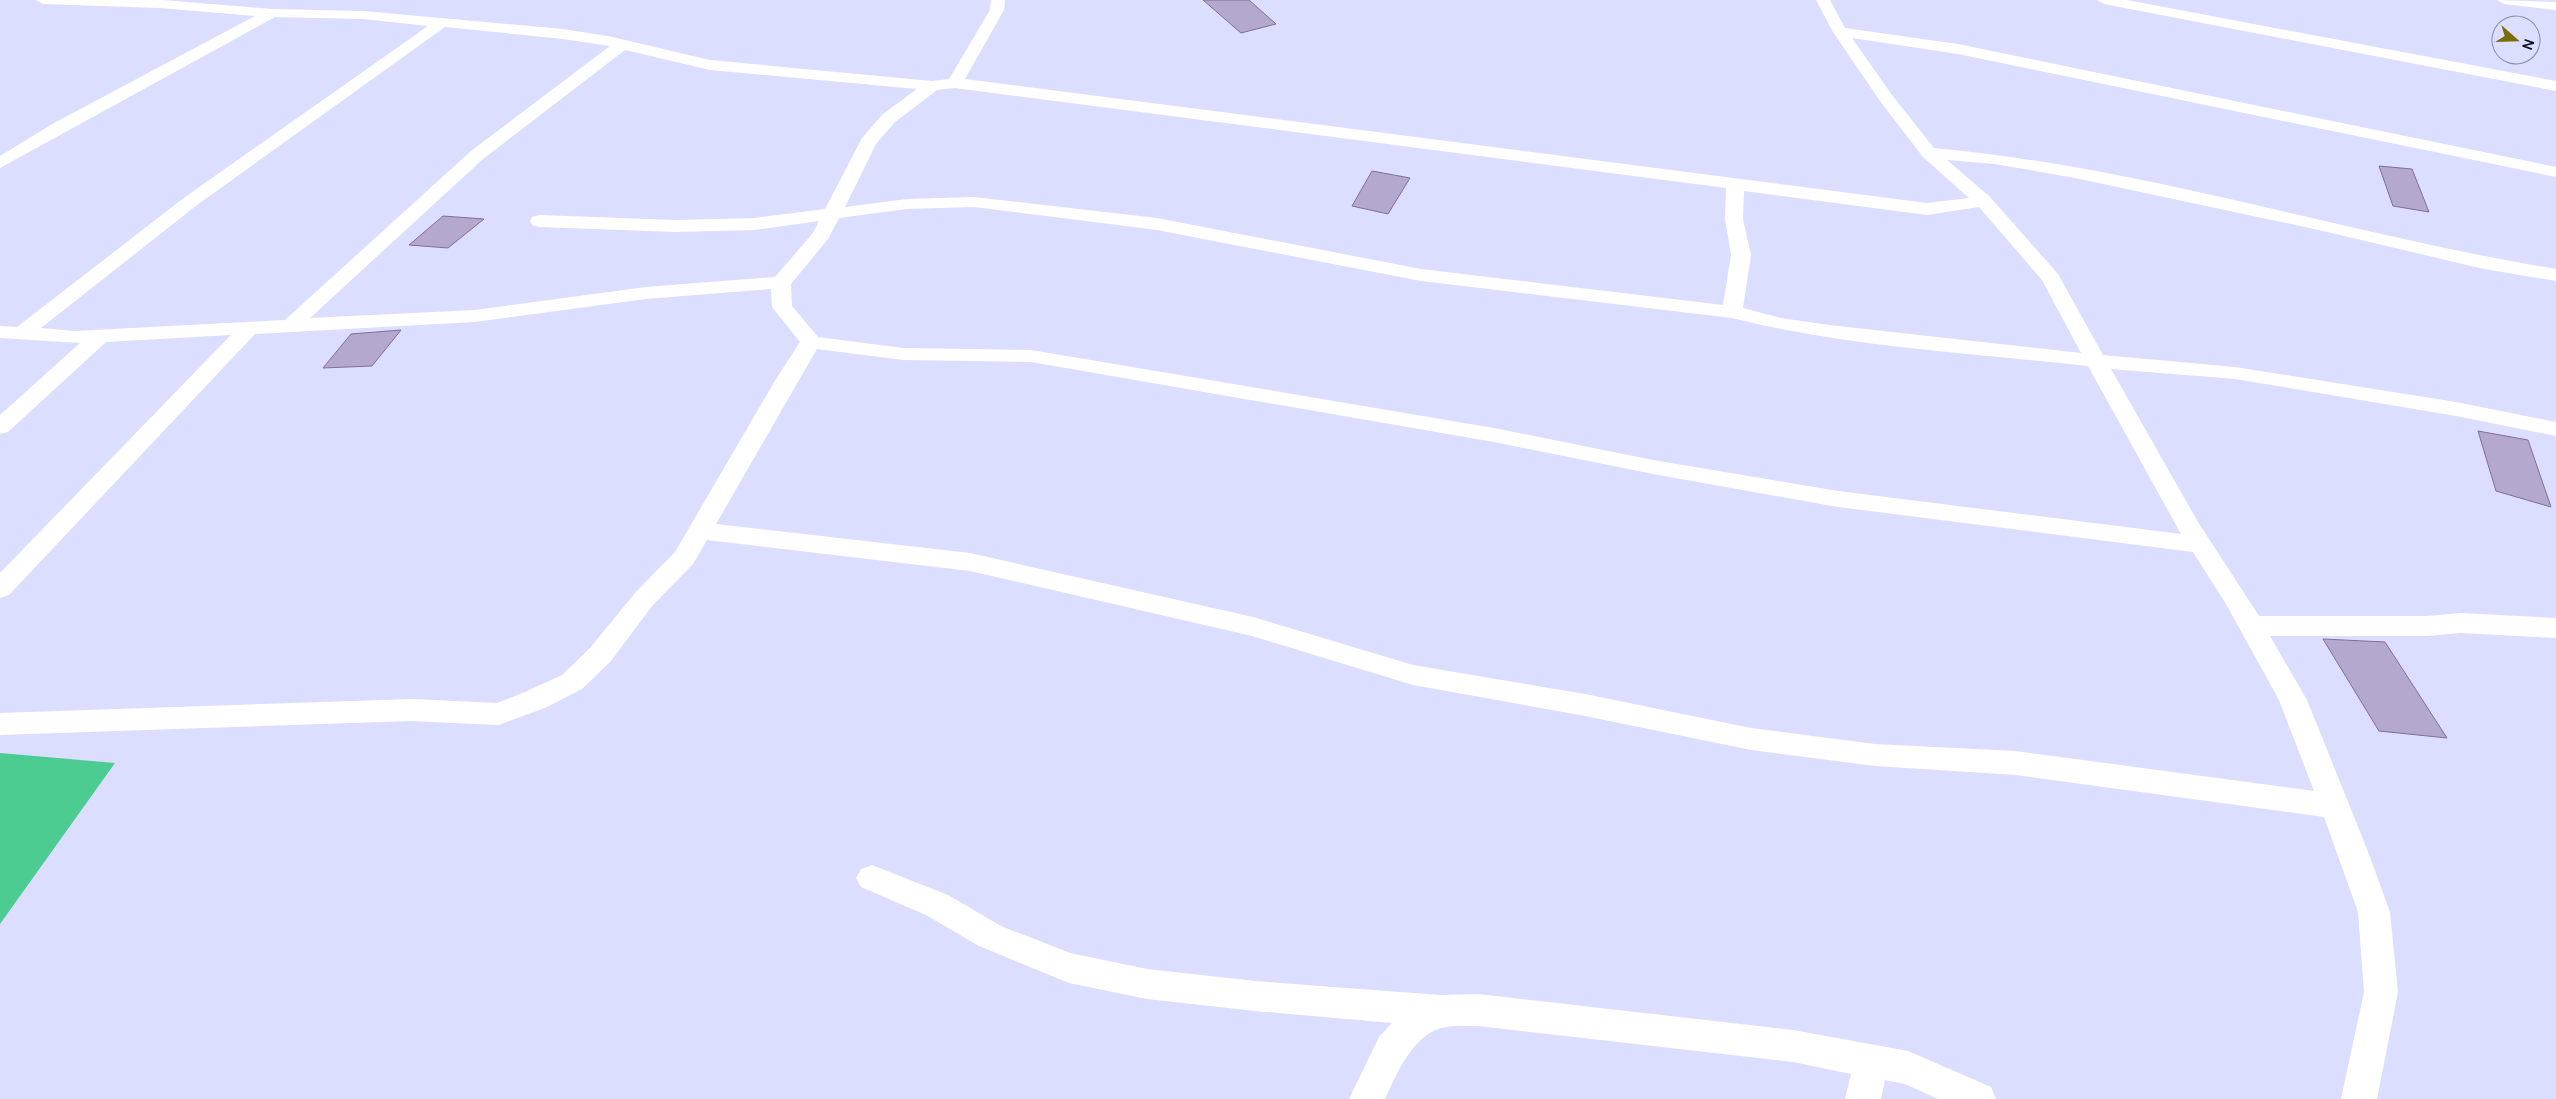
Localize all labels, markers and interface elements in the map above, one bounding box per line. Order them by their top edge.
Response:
north arrow [2491,15,2541,65]
text: N [2518,37,2539,53]

